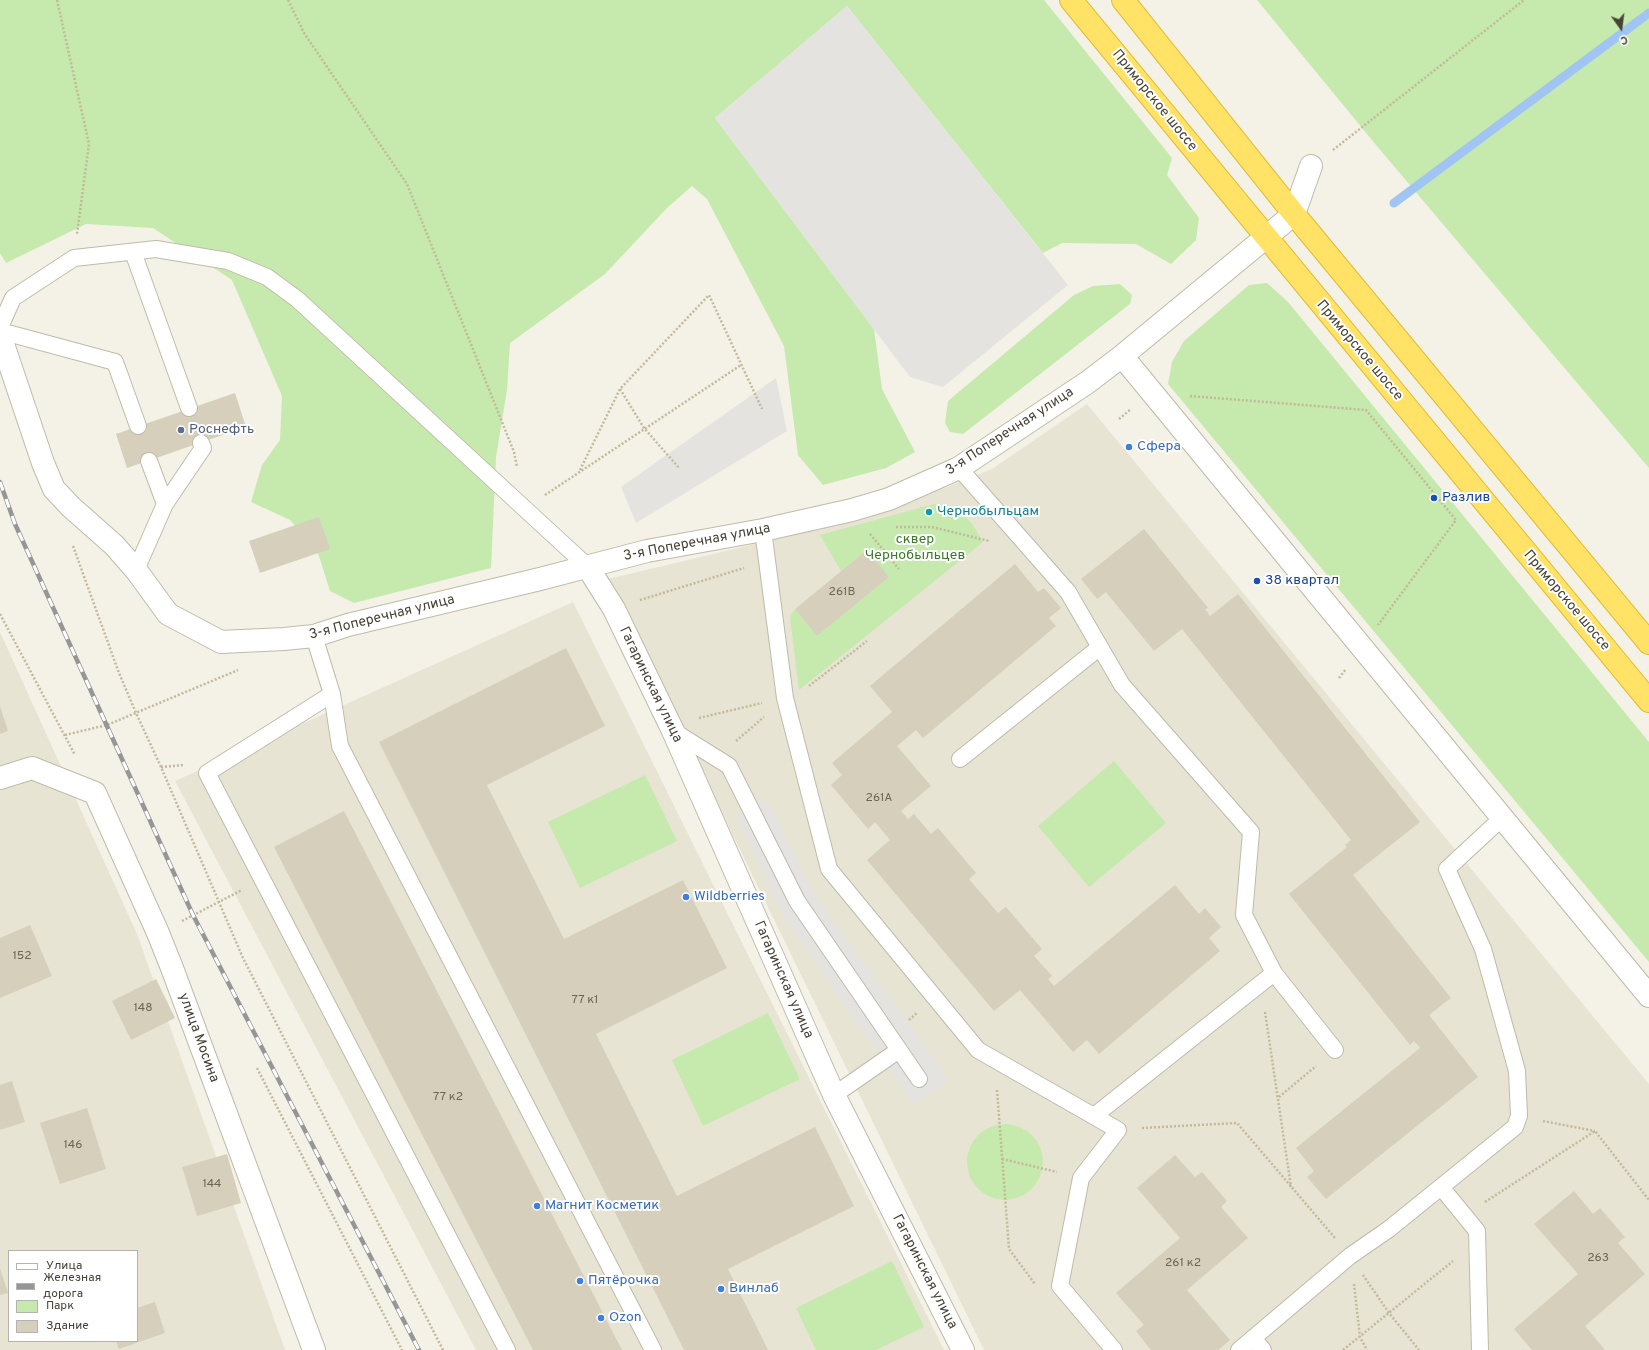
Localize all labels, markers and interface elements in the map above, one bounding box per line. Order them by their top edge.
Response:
north arrow [1601,8,1641,48]
text: С [1619,32,1629,47]
street label: Приморское шоссе [1108,47,1200,155]
street label: Приморское шоссе [1312,297,1406,405]
street label: 3-я Поперечная улица [943,384,1077,480]
place label: Роснефть [189,422,254,438]
marker: Роснефть [176,425,186,435]
place label: Сфера [1137,439,1181,455]
marker: Сфера [1124,442,1134,452]
place label: Разлив [1442,490,1490,506]
marker: Разлив [1429,493,1439,503]
place label: Чернобыльцам [937,504,1039,520]
marker: Чернобыльцам [924,507,934,517]
street label: 3-я Поперечная улица [622,521,772,565]
park label: сквер Чернобыльцев [865,532,965,564]
street label: Приморское шоссе [1519,547,1613,655]
place label: 38 квартал [1265,573,1339,589]
marker: 38 квартал [1252,576,1262,586]
house number: 261В [829,586,855,600]
street label: 3-я Поперечная улица [308,592,456,644]
street label: Гагаринская улица [615,624,685,746]
house number: 261А [866,792,892,806]
place label: Wildberries [694,889,765,905]
marker: Wildberries [681,892,691,902]
street label: Гагаринская улица [750,919,816,1041]
house number: 152 [12,950,32,964]
street label: улица Мосина [174,991,222,1085]
house number: 77 к1 [571,994,599,1008]
house number: 148 [133,1002,153,1016]
house number: 77 к2 [433,1091,463,1105]
house number: 146 [64,1139,82,1153]
house number: 144 [202,1178,222,1192]
place label: Магнит Косметик [545,1198,659,1214]
marker: Магнит Косметик [532,1201,542,1211]
street label: Гагаринская улица [888,1212,960,1332]
legend [8,1250,138,1342]
house number: 263 [1587,1252,1609,1266]
house number: 261 к2 [1165,1257,1201,1271]
text: Улица [46,1258,82,1274]
text: Железная дорога [43,1270,101,1302]
place label: Пятёрочка [588,1273,659,1289]
marker: Пятёрочка [575,1276,585,1286]
place label: Винлаб [729,1281,779,1297]
marker: Винлаб [716,1284,726,1294]
text: Парк [46,1298,74,1314]
place label: Ozon [609,1310,642,1326]
marker: Ozon [596,1313,606,1323]
text: Здание [46,1318,89,1334]

